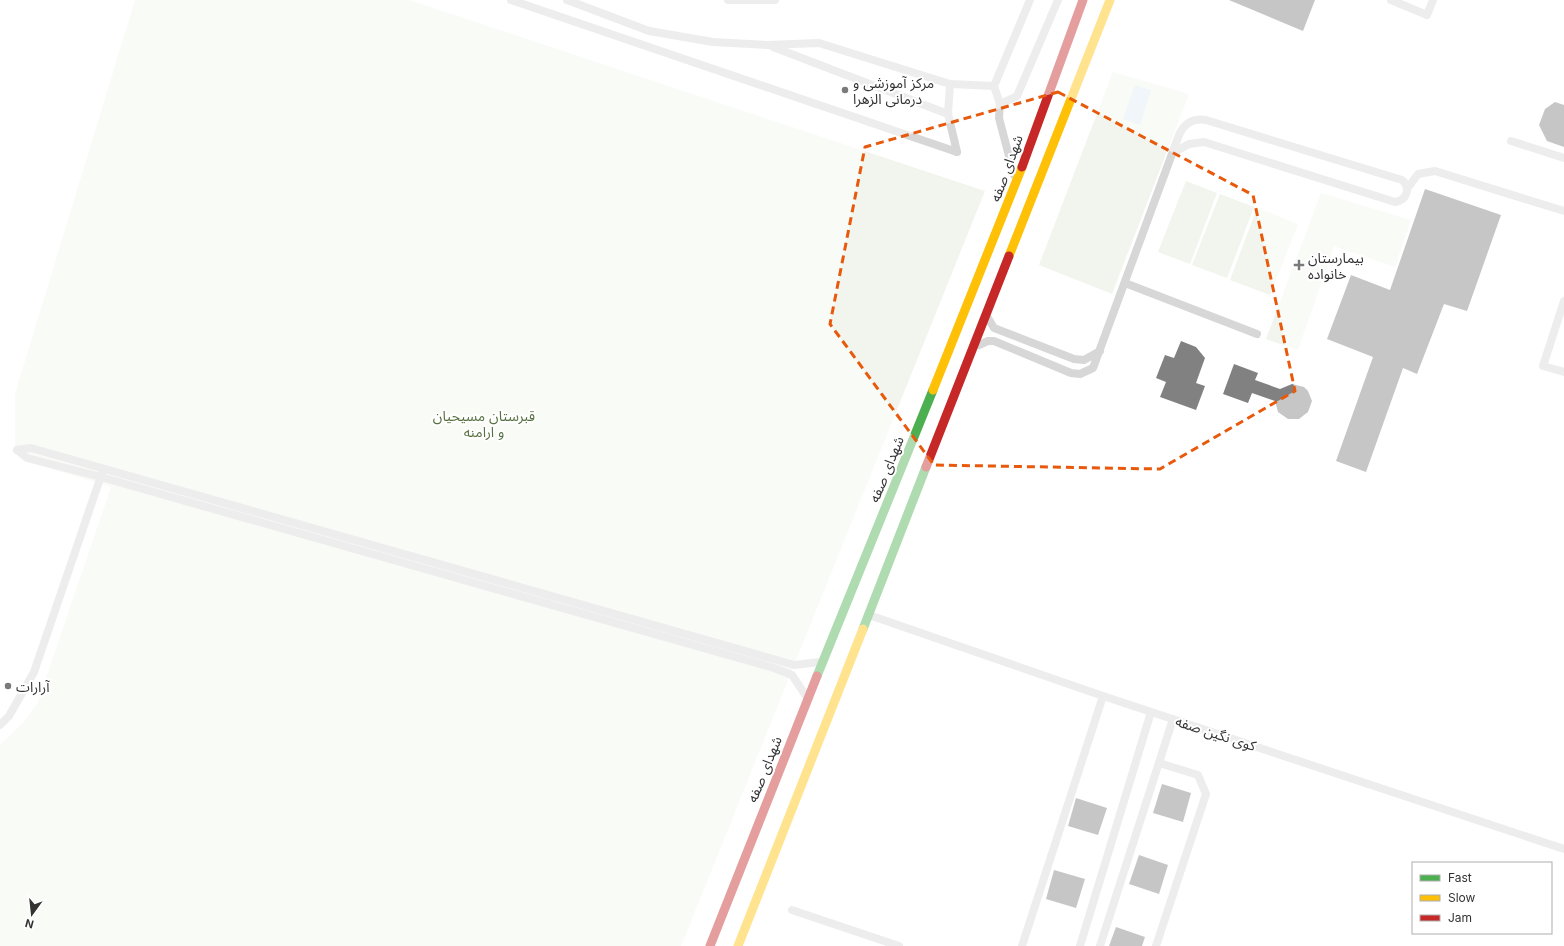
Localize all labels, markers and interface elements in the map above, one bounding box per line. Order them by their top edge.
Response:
place label: مرکز آموزشی و درمانی الزهرا [853,74,934,108]
marker: مرکز آموزشی و درمانی الزهرا [840,85,850,95]
street label: شهدای صفه [986,132,1027,204]
place label: بیمارستان خانواده [1308,249,1364,283]
marker: بیمارستان خانواده [1293,259,1305,271]
park label: قبرستان مسیحیان و ارامنه [433,407,535,441]
street label: شهدای صفه [865,433,908,505]
place label: آرارات [16,678,50,696]
marker: آرارات [3,681,13,691]
street label: کوی نگین صفه [1173,712,1259,755]
street label: شهدای صفه [743,733,786,805]
legend [1412,862,1552,934]
text: Fast [1448,870,1472,885]
text: Slow [1448,890,1476,905]
north arrow [12,894,52,934]
text: Jam [1448,910,1472,925]
text: N [24,916,35,932]

